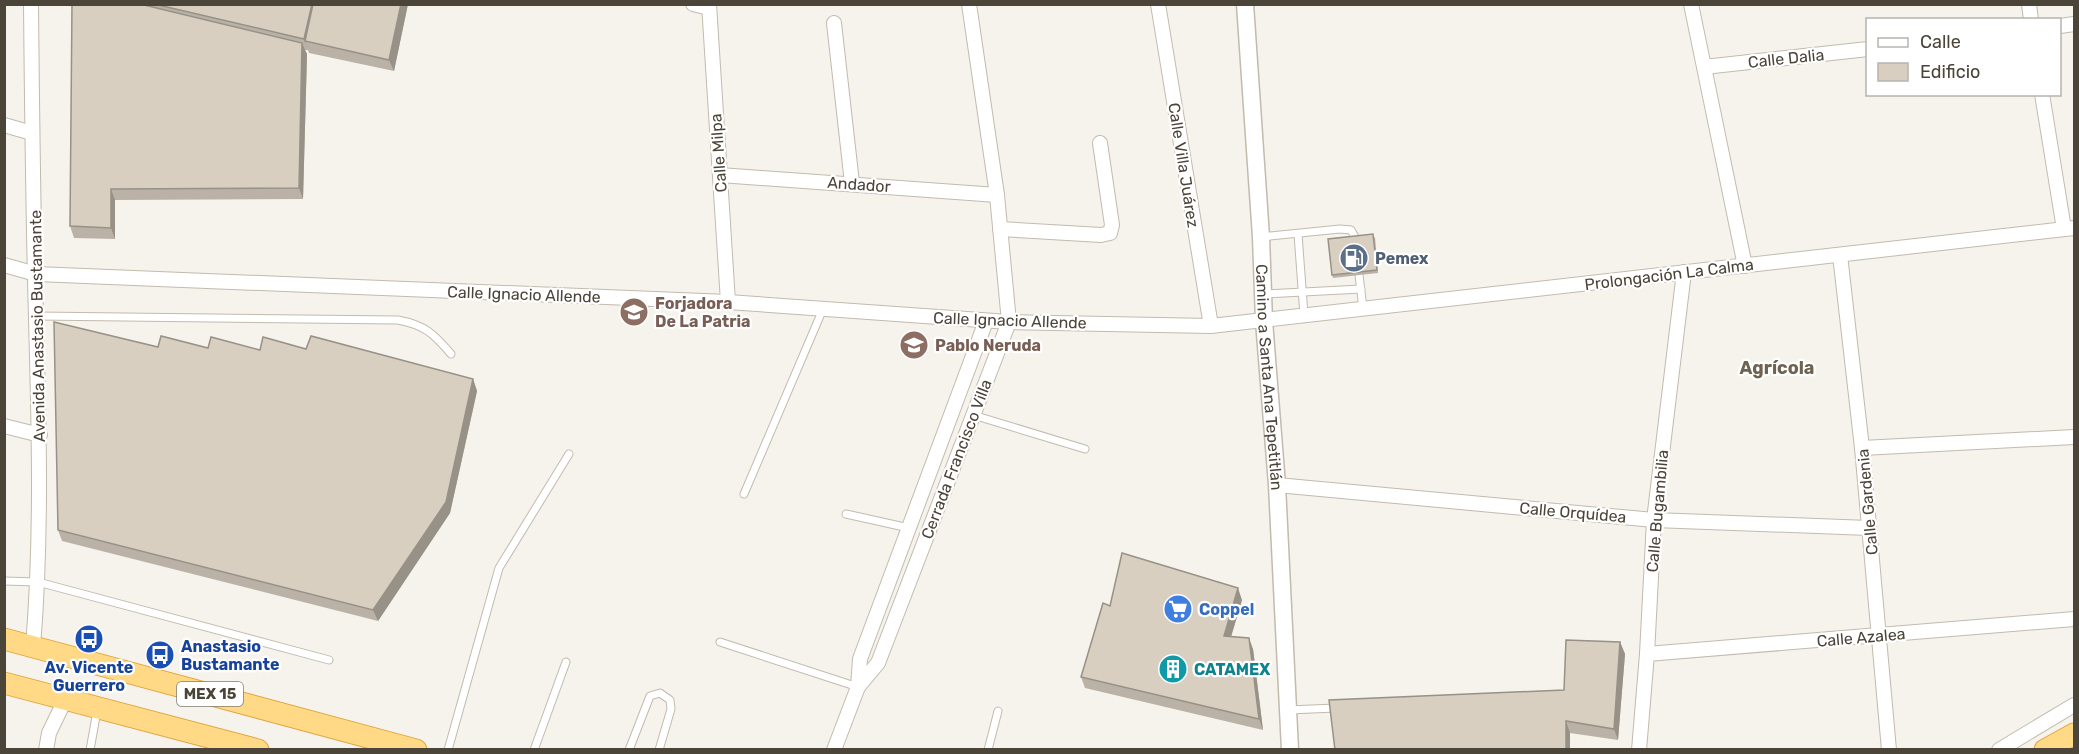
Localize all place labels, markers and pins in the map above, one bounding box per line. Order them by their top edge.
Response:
fuel station icon: Pemex [1338,242,1370,274]
place label: Pemex [1375,249,1429,268]
place label: Forjadora De La Patria [655,294,751,331]
school or university icon: Forjadora De La Patria [618,296,650,328]
school or university icon: Pablo Neruda [898,329,930,361]
place label: Pablo Neruda [935,336,1041,355]
supermarket icon: Coppel [1162,593,1194,625]
place label: Coppel [1199,600,1254,619]
bus stop icon: Av. Vicente Guerrero [73,623,105,655]
place label: Anastasio Bustamante [181,637,280,674]
bus stop icon: Anastasio Bustamante [144,639,176,671]
building icon: CATAMEX [1157,653,1189,685]
place label: Av. Vicente Guerrero [45,658,133,695]
place label: CATAMEX [1194,660,1270,679]

